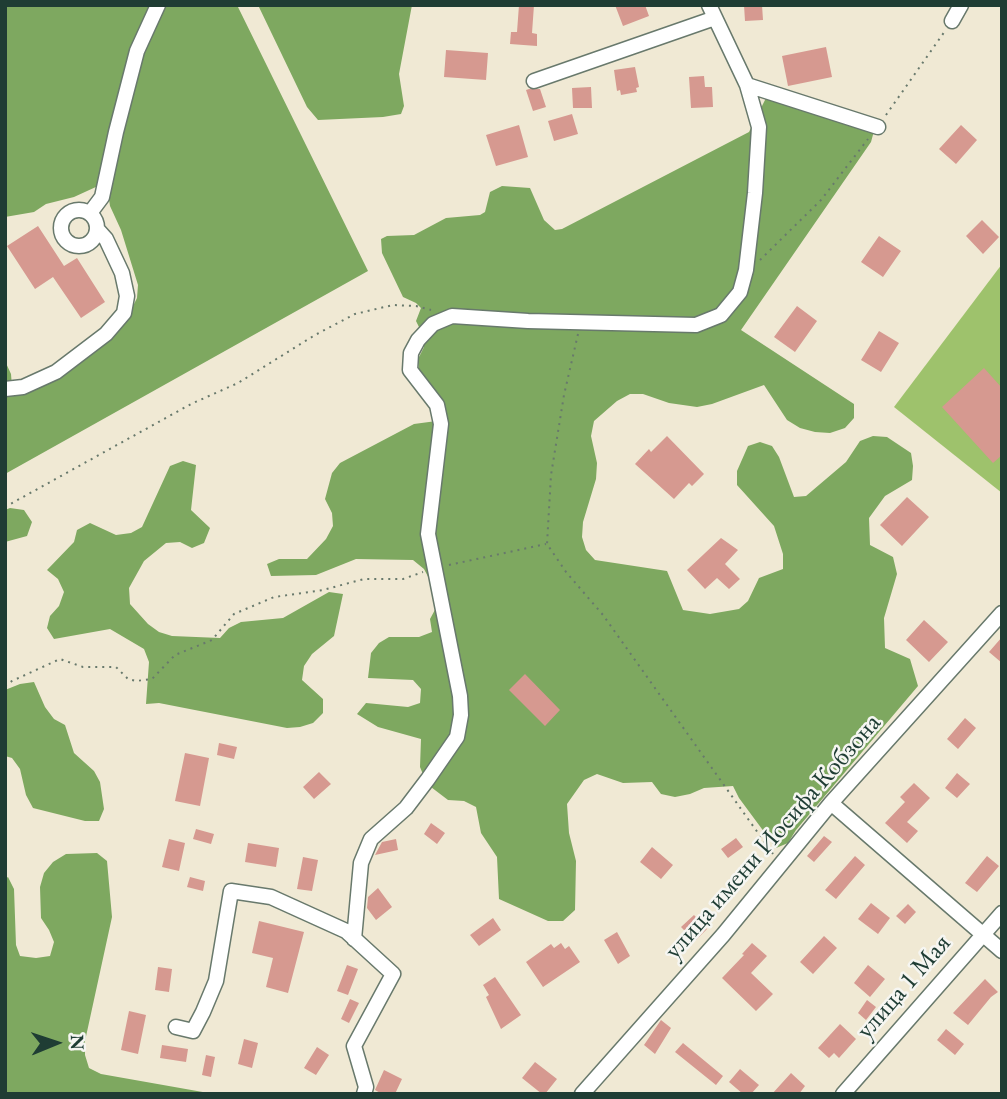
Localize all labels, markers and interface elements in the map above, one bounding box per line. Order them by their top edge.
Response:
street label: улица имени Иосифа Кобзона [658,708,888,966]
street label: улица 1 Мая [850,928,958,1046]
north arrow [21,1008,91,1078]
text: N [65,1034,90,1050]

